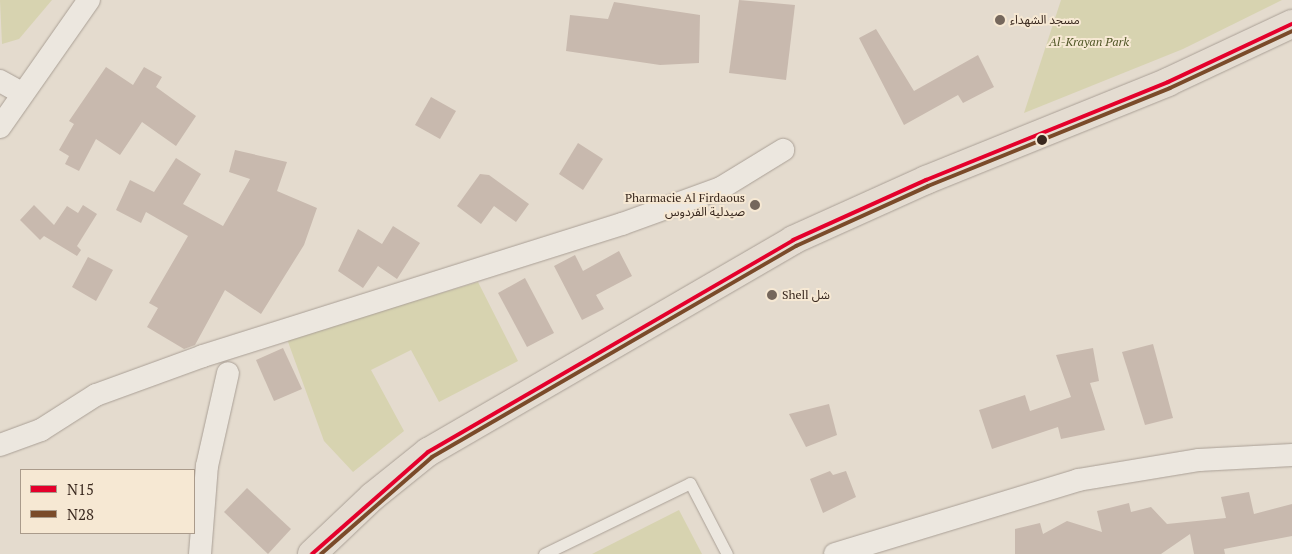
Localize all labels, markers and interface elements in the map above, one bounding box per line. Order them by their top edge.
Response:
place label: مسجد الشهداء [1010,13,1080,27]
marker: مسجد الشهداء [994,14,1006,26]
park label: Al-Krayan Park [1049,35,1129,49]
unlabelled marker [1037,135,1047,145]
place label: Pharmacie Al Firdaous صيدلية الفردوس [625,191,745,219]
marker: Pharmacie Al Firdaous صيدلية الفردوس [749,199,761,211]
place label: Shell شل [782,288,830,302]
marker: Shell شل [766,289,778,301]
legend [20,469,195,534]
text: N15 [67,479,94,499]
text: N28 [67,504,94,524]

